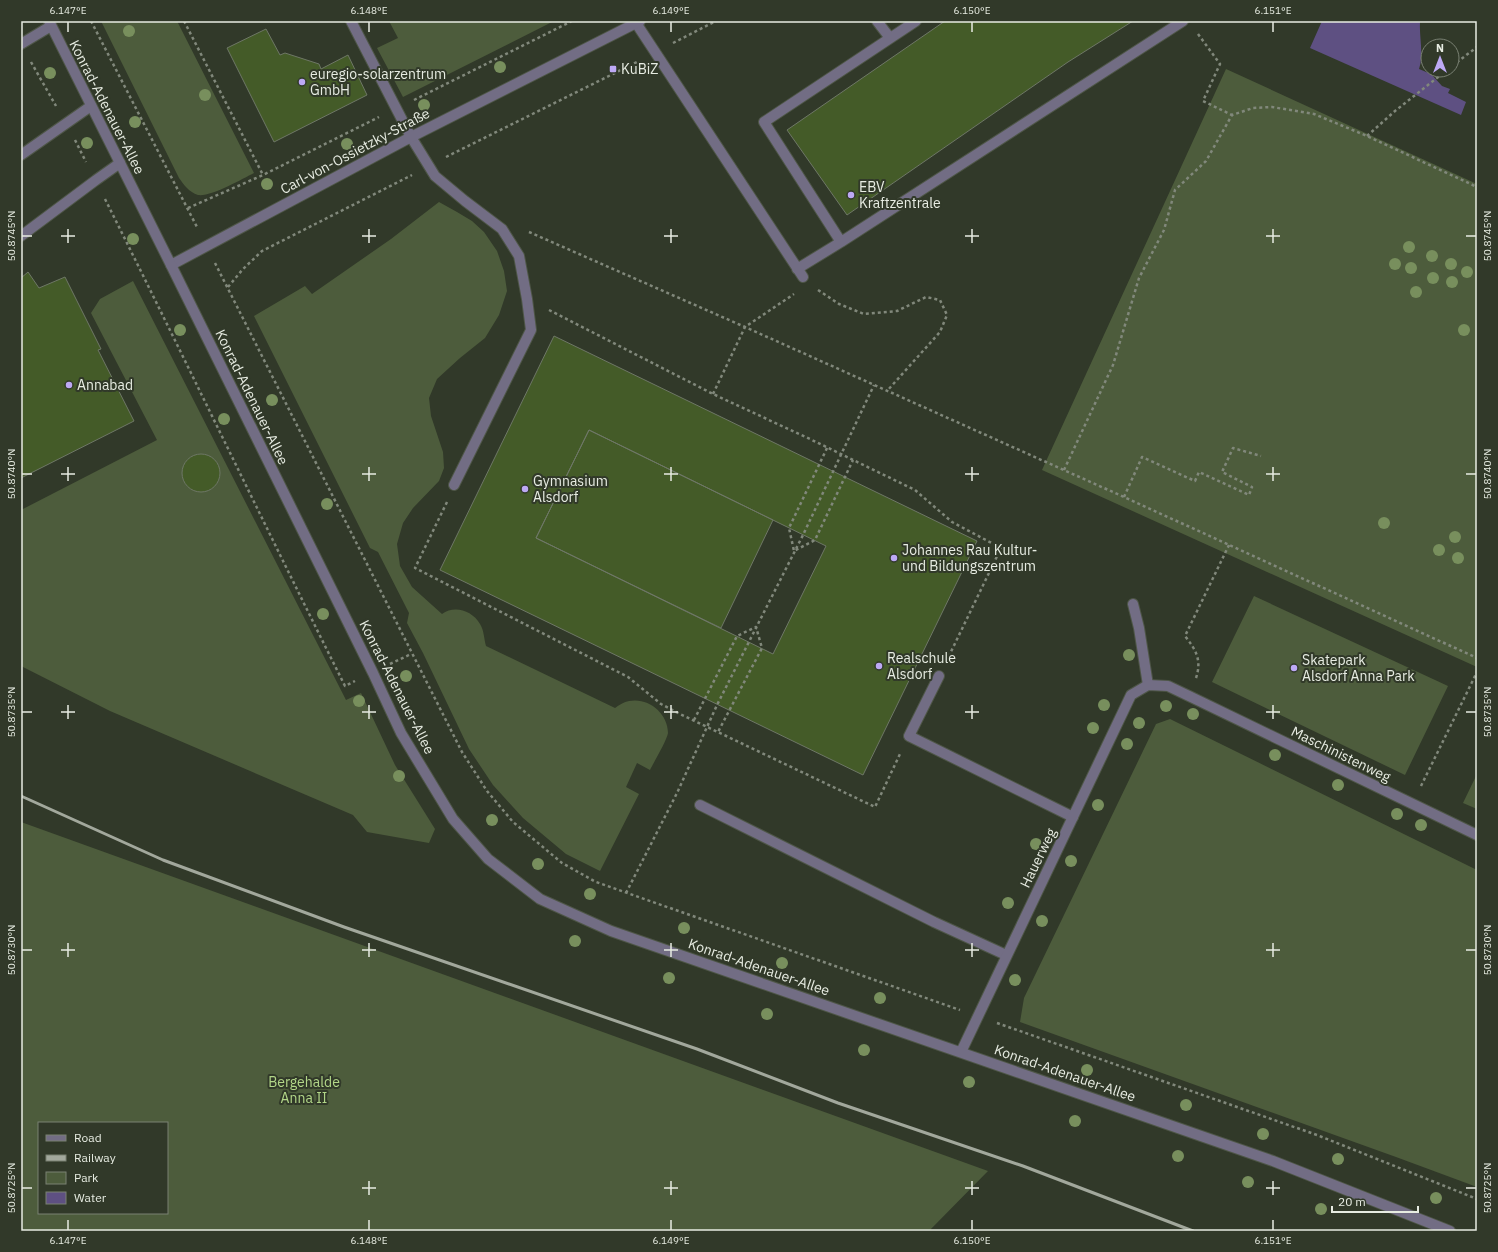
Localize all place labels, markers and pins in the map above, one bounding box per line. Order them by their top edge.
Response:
place label: KuBiZ [621,60,658,78]
marker: KuBiZ [608,64,618,74]
place label: euregio-solarzentrum GmbH [310,65,446,99]
marker: euregio-solarzentrum GmbH [297,77,307,87]
place label: EBV Kraftzentrale [859,178,941,212]
marker: EBV Kraftzentrale [846,190,856,200]
place label: Annabad [77,376,133,394]
marker: Annabad [64,380,74,390]
place label: Gymnasium Alsdorf [533,472,608,506]
marker: Gymnasium Alsdorf [520,484,530,494]
place label: Johannes Rau Kultur- und Bildungszentrum [902,541,1037,575]
marker: Johannes Rau Kultur- und Bildungszentrum [889,553,899,563]
place label: Realschule Alsdorf [887,649,956,683]
place label: Skatepark Alsdorf Anna Park [1302,651,1415,685]
marker: Realschule Alsdorf [874,661,884,671]
marker: Skatepark Alsdorf Anna Park [1289,663,1299,673]

